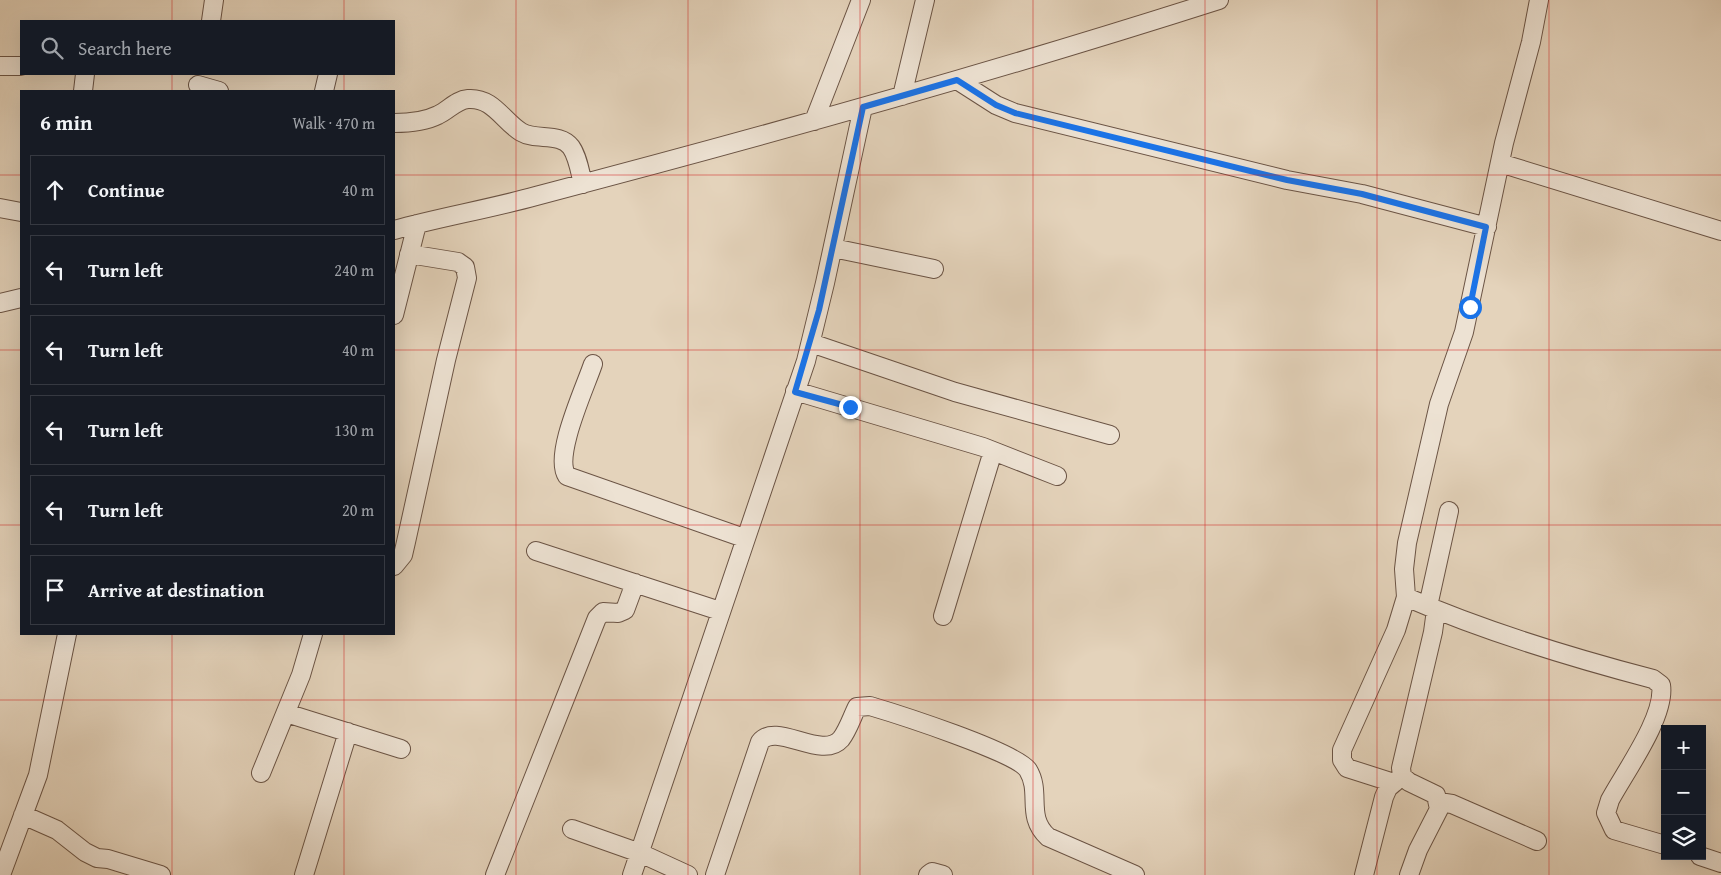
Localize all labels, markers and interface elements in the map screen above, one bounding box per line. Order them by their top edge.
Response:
search box [20,20,395,75]
icon: search [38,34,66,62]
text: Search here [78,34,172,62]
text: 6 min [40,107,92,138]
text: Walk · 470 m [292,111,375,135]
icon: ahead [41,176,69,204]
text: Continue [88,176,165,204]
text: 40 m [342,178,374,202]
icon: left [41,256,69,284]
text: Turn left [88,256,163,284]
text: 240 m [334,258,374,282]
route start [1459,296,1482,319]
icon: left [41,336,69,364]
text: Turn left [88,336,163,364]
text: 40 m [342,338,374,362]
route end [839,396,862,419]
icon: left [41,416,69,444]
text: Turn left [88,416,163,444]
text: 130 m [334,418,374,442]
icon: left [41,496,69,524]
text: Turn left [88,496,163,524]
text: 20 m [342,498,374,522]
icon: arrive [41,576,69,604]
text: Arrive at destination [88,576,264,604]
map controls [1661,725,1706,860]
button: + [1661,725,1706,770]
button: − [1661,770,1706,815]
button: layers [1661,815,1706,860]

